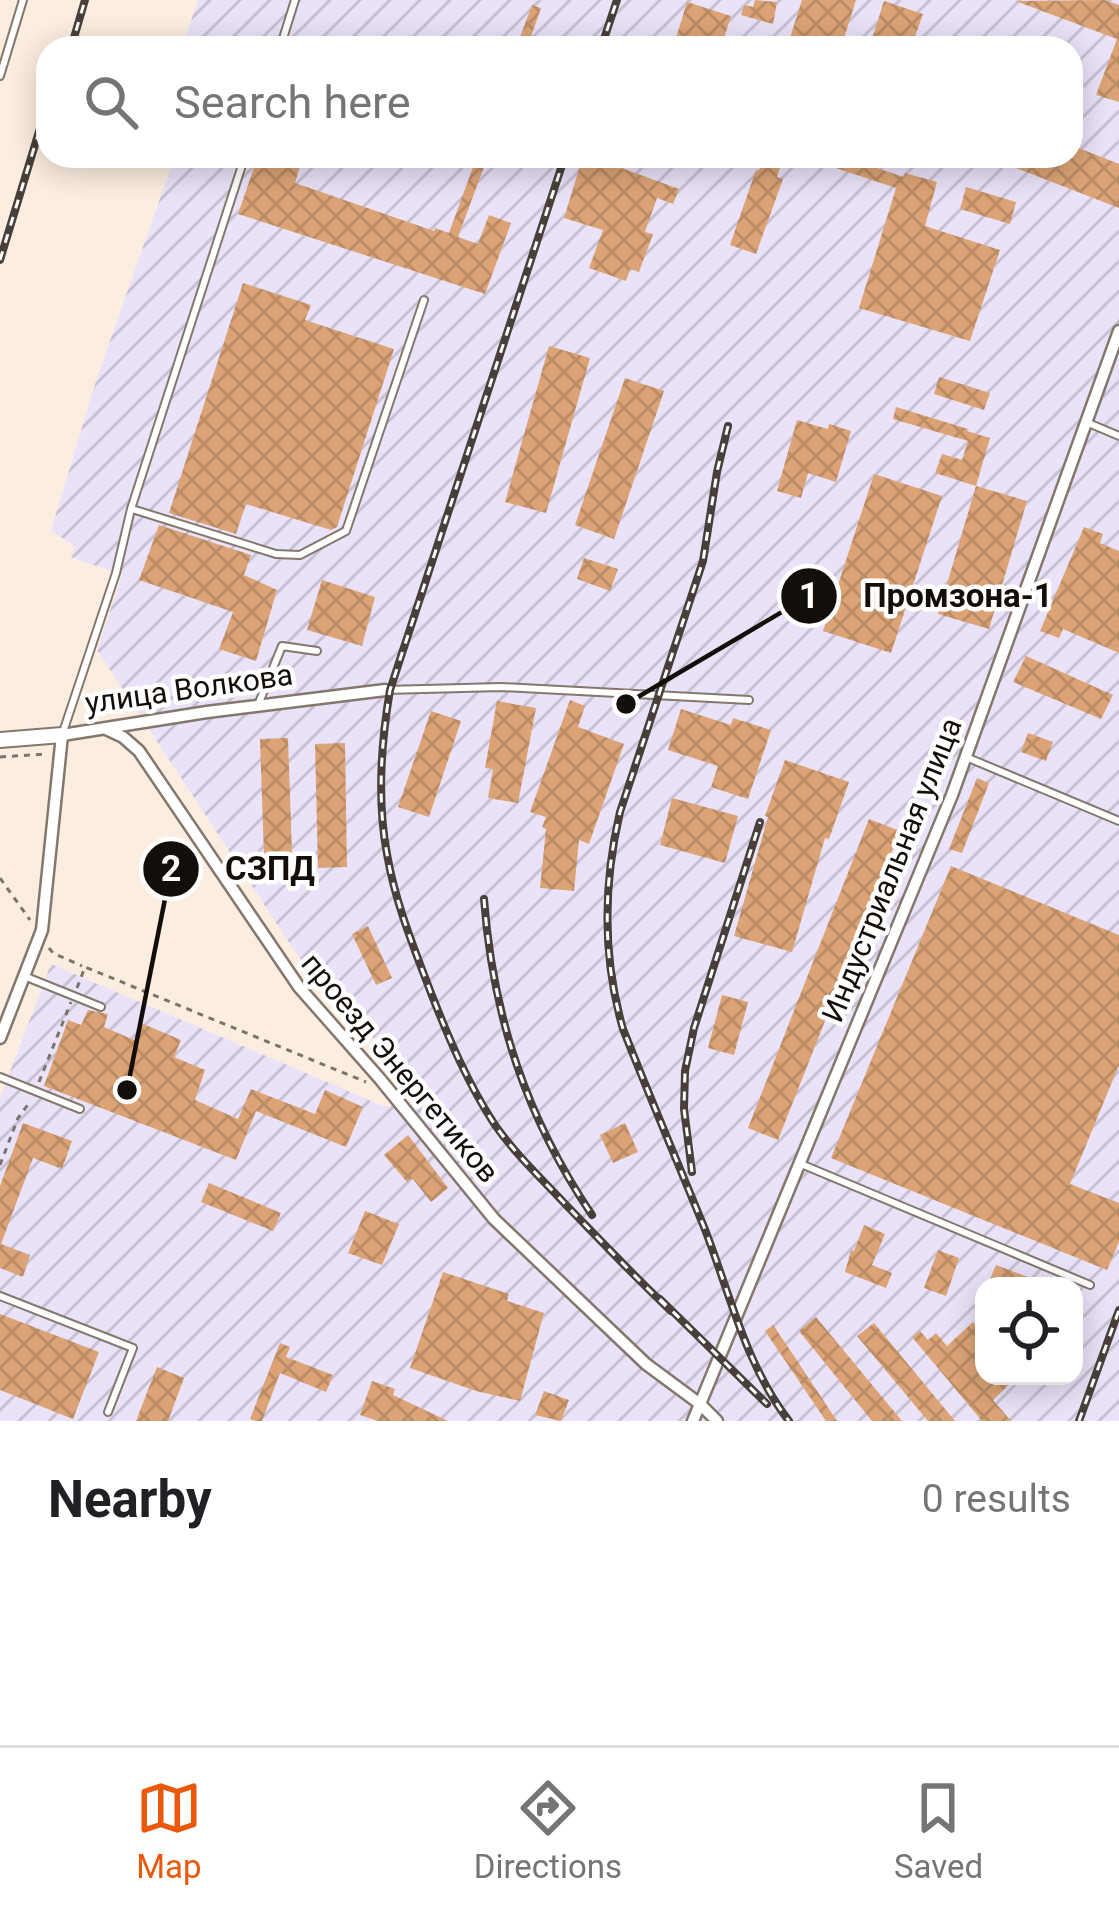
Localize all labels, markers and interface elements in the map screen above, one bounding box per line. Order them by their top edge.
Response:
search box [36,36,1083,168]
icon: search [78,69,144,135]
text: Search here [174,76,411,129]
callout: Промзона-1 [779,561,1077,630]
text: 1 [799,575,819,617]
text: Промзона-1 [863,576,1053,615]
street label: улица Волкова [83,657,295,720]
street label: Индустриальная улица [814,713,969,1027]
callout: СЗПД [141,834,339,903]
text: 2 [161,848,181,890]
text: СЗПД [225,849,315,888]
street label: проезд Энергетиков [294,946,506,1189]
map controls [975,1277,1083,1385]
button: locate [975,1277,1083,1385]
text: Nearby [48,1470,212,1529]
text: 0 results [922,1476,1071,1522]
tab: Map [136,1775,202,1886]
tab: Directions [474,1775,622,1886]
tab: Saved [894,1775,983,1886]

